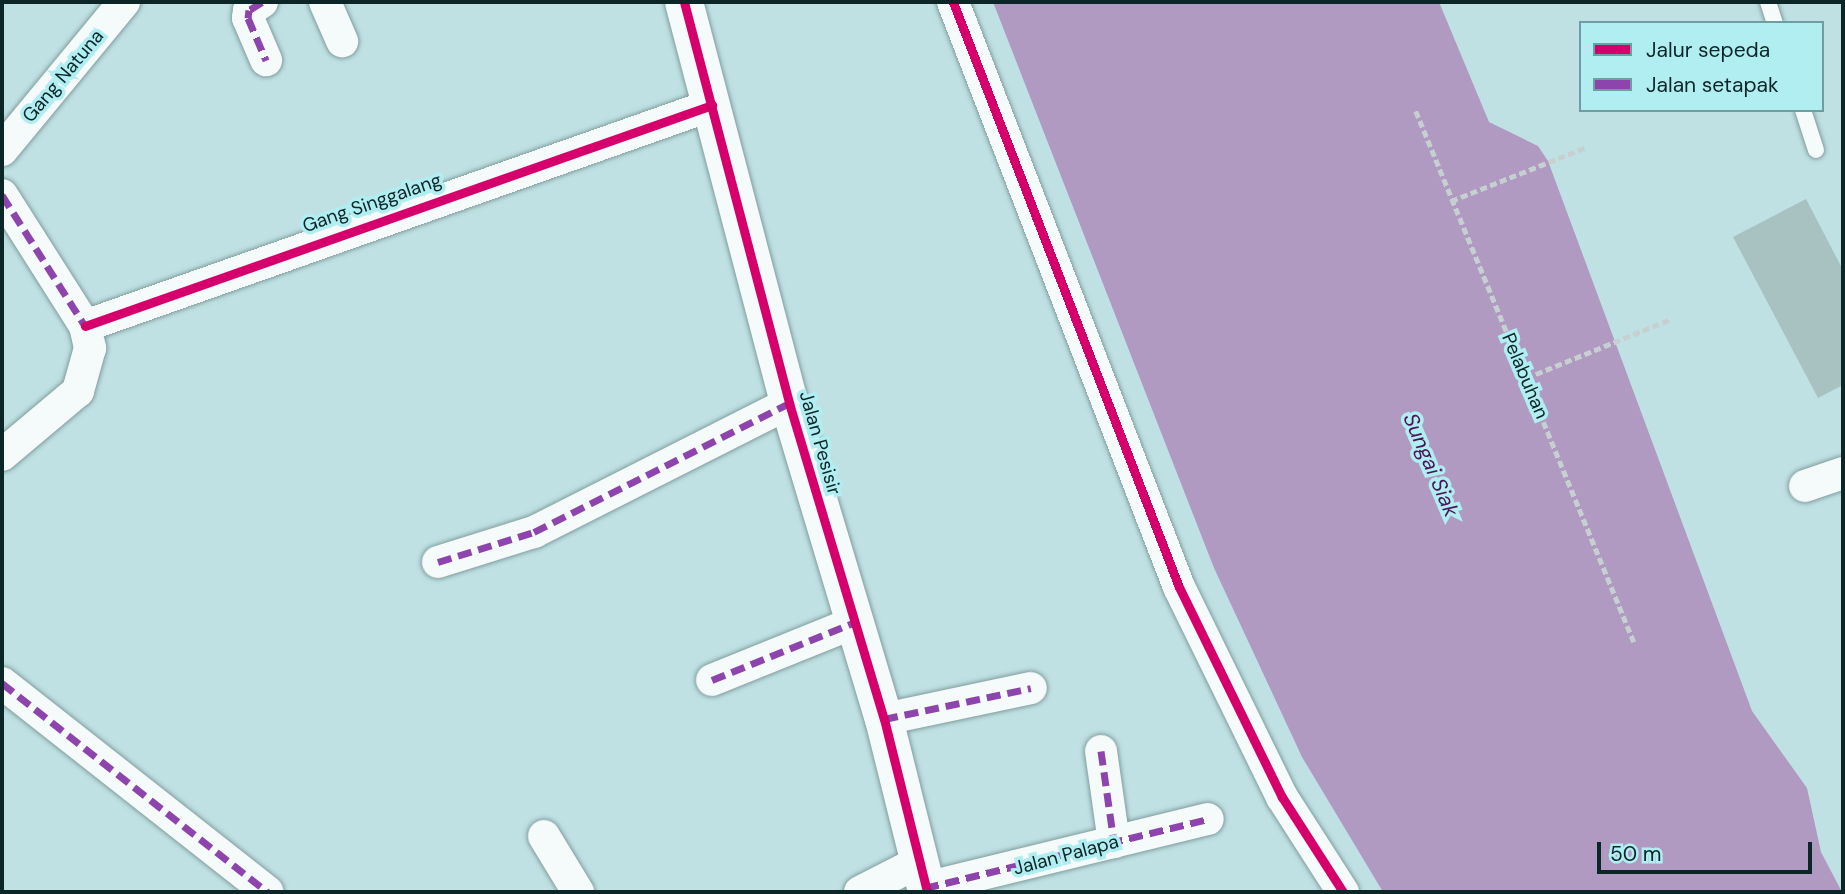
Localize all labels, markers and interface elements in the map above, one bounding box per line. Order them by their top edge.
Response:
legend [1579,21,1824,112]
street label: Gang Natuna [18,25,108,127]
text: Jalur sepeda [1646,36,1770,64]
text: Jalan setapak [1646,71,1779,99]
street label: Gang Singgalang [300,169,444,237]
street label: Pelabuhan [1497,330,1553,422]
street label: Jalan Pesisir [794,388,846,498]
water label: Sungai Siak [1398,409,1464,521]
scale bar [1600,828,1815,872]
street label: Jalan Palapa [1011,830,1121,880]
text: 50 m [1610,840,1661,868]

